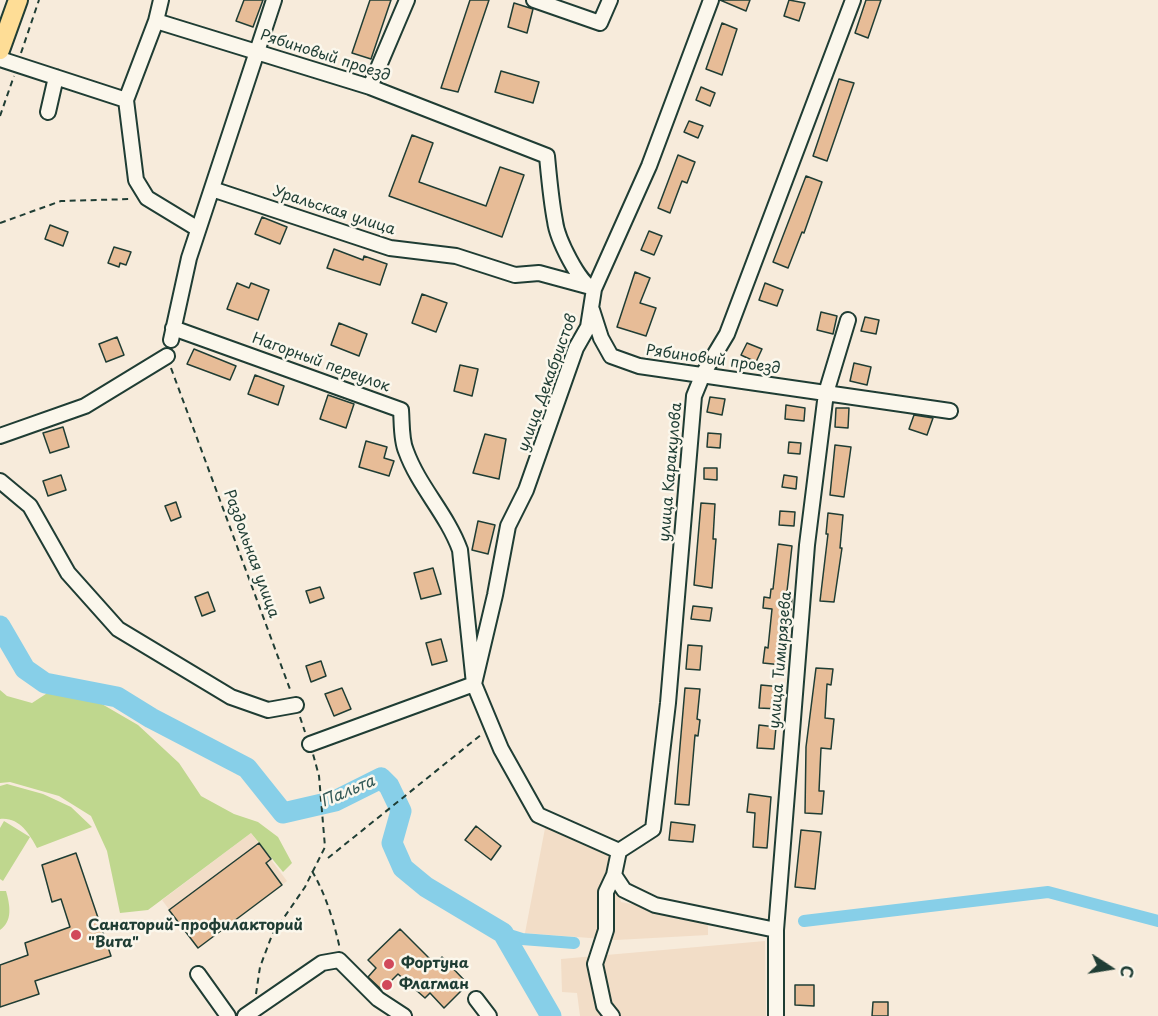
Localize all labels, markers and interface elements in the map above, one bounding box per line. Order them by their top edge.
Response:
street label: Рябиновый проезд [258,26,392,86]
street label: Уральская улица [271,183,397,239]
street label: улица Декабристов [515,312,581,454]
street label: Нагорный переулок [250,330,392,396]
street label: Рябиновый проезд [645,342,781,378]
street label: улица Каракулова [656,402,686,542]
street label: Раздольная улица [219,488,283,620]
street label: улица Тимирязева [766,591,796,729]
water label: Пальта [318,772,378,812]
place label: Санаторий-профилакторий "Вита" [88,917,303,952]
marker: Санаторий-профилакторий "Вита" [69,928,83,942]
north arrow [1080,938,1140,998]
place label: Фортуна [401,955,469,973]
marker: Фортуна [382,957,396,971]
text: С [1115,963,1141,980]
place label: Флагман [399,976,469,994]
marker: Флагман [380,978,394,992]

